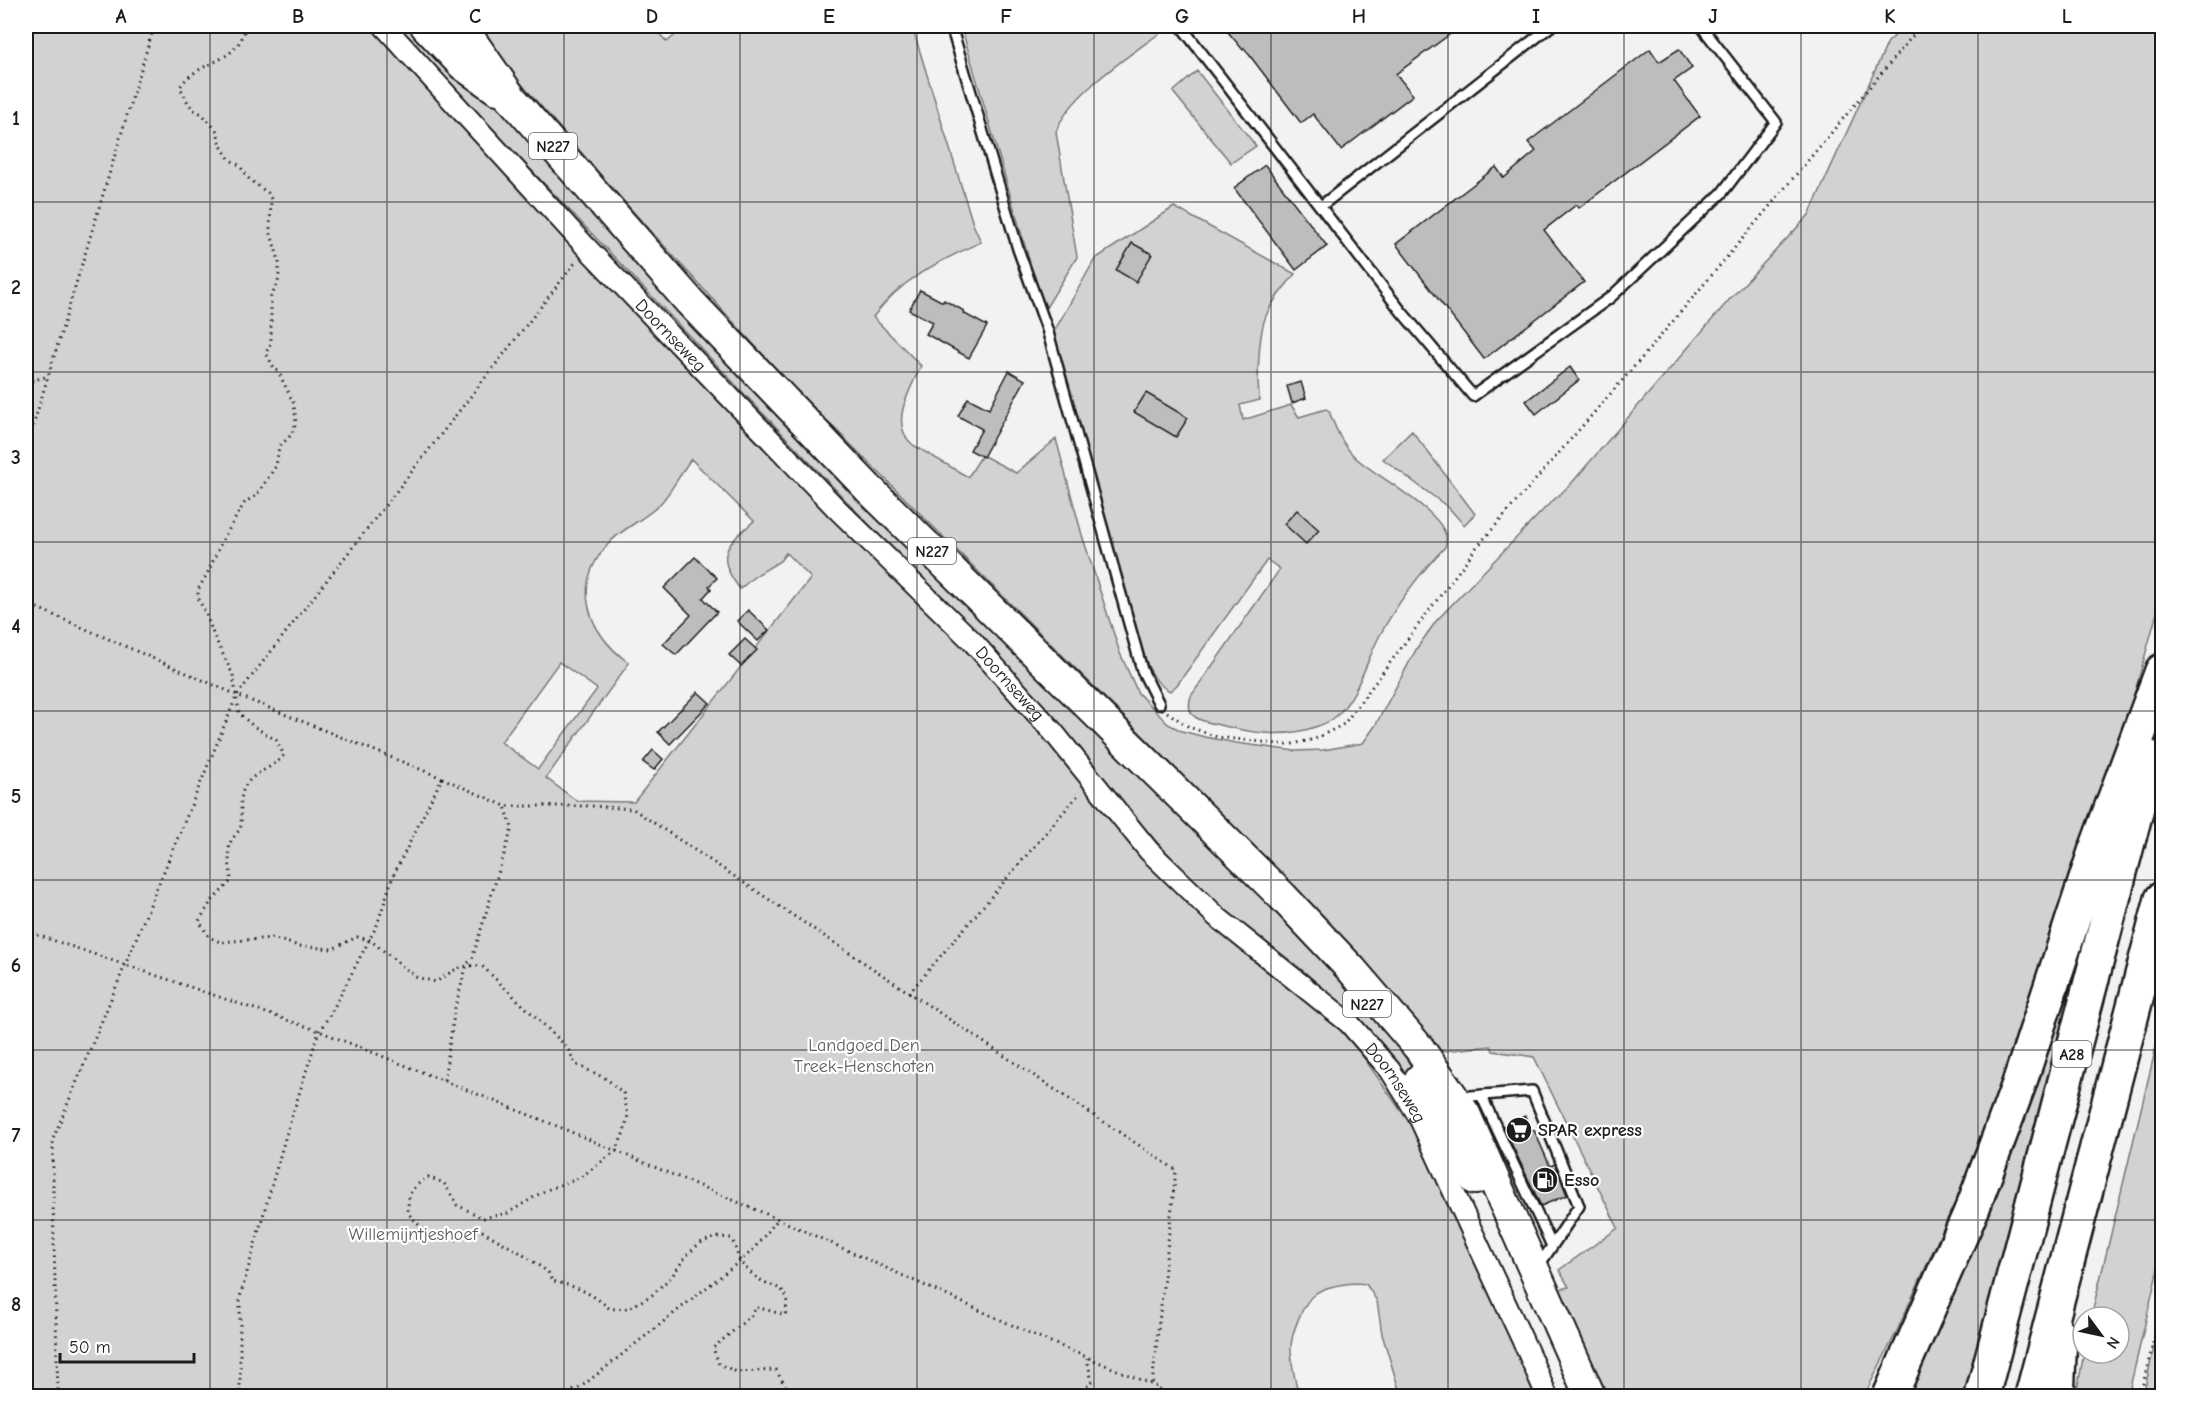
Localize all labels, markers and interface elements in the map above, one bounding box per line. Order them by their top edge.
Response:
text: A [115,5,127,28]
text: B [292,5,304,28]
text: C [469,5,481,28]
text: D [646,5,658,28]
text: E [823,5,835,28]
text: F [1000,5,1012,28]
text: G [1175,5,1189,28]
text: H [1352,5,1366,28]
text: I [1532,5,1540,28]
text: J [1708,5,1718,28]
text: K [1884,5,1896,28]
text: L [2062,5,2072,28]
text: 1 [12,107,20,130]
road number: N227 [529,133,577,159]
text: 2 [11,276,21,299]
street label: Doornseweg [631,295,710,377]
text: 3 [11,446,21,469]
road number: N227 [908,538,956,564]
text: 4 [11,615,21,638]
street label: Doornseweg [971,642,1048,726]
text: 5 [11,785,21,808]
text: 6 [11,954,21,977]
road number: N227 [1343,991,1391,1017]
park label: Landgoed Den Treek-Henschoten [794,1035,934,1077]
street label: Doornseweg [1360,1039,1430,1126]
road number: A28 [2052,1041,2092,1067]
supermarket icon: SPAR express [1504,1115,1534,1145]
place label: SPAR express [1538,1120,1642,1141]
text: 7 [12,1124,21,1147]
fuel station icon: Esso [1530,1165,1560,1195]
place label: Esso [1564,1170,1599,1191]
park label: Willemijntjeshoef [349,1224,478,1245]
text: 8 [11,1293,21,1316]
north arrow [2071,1305,2131,1365]
scale bar [60,1326,194,1364]
text: N [2102,1333,2123,1352]
text: 50 m [69,1337,111,1358]

